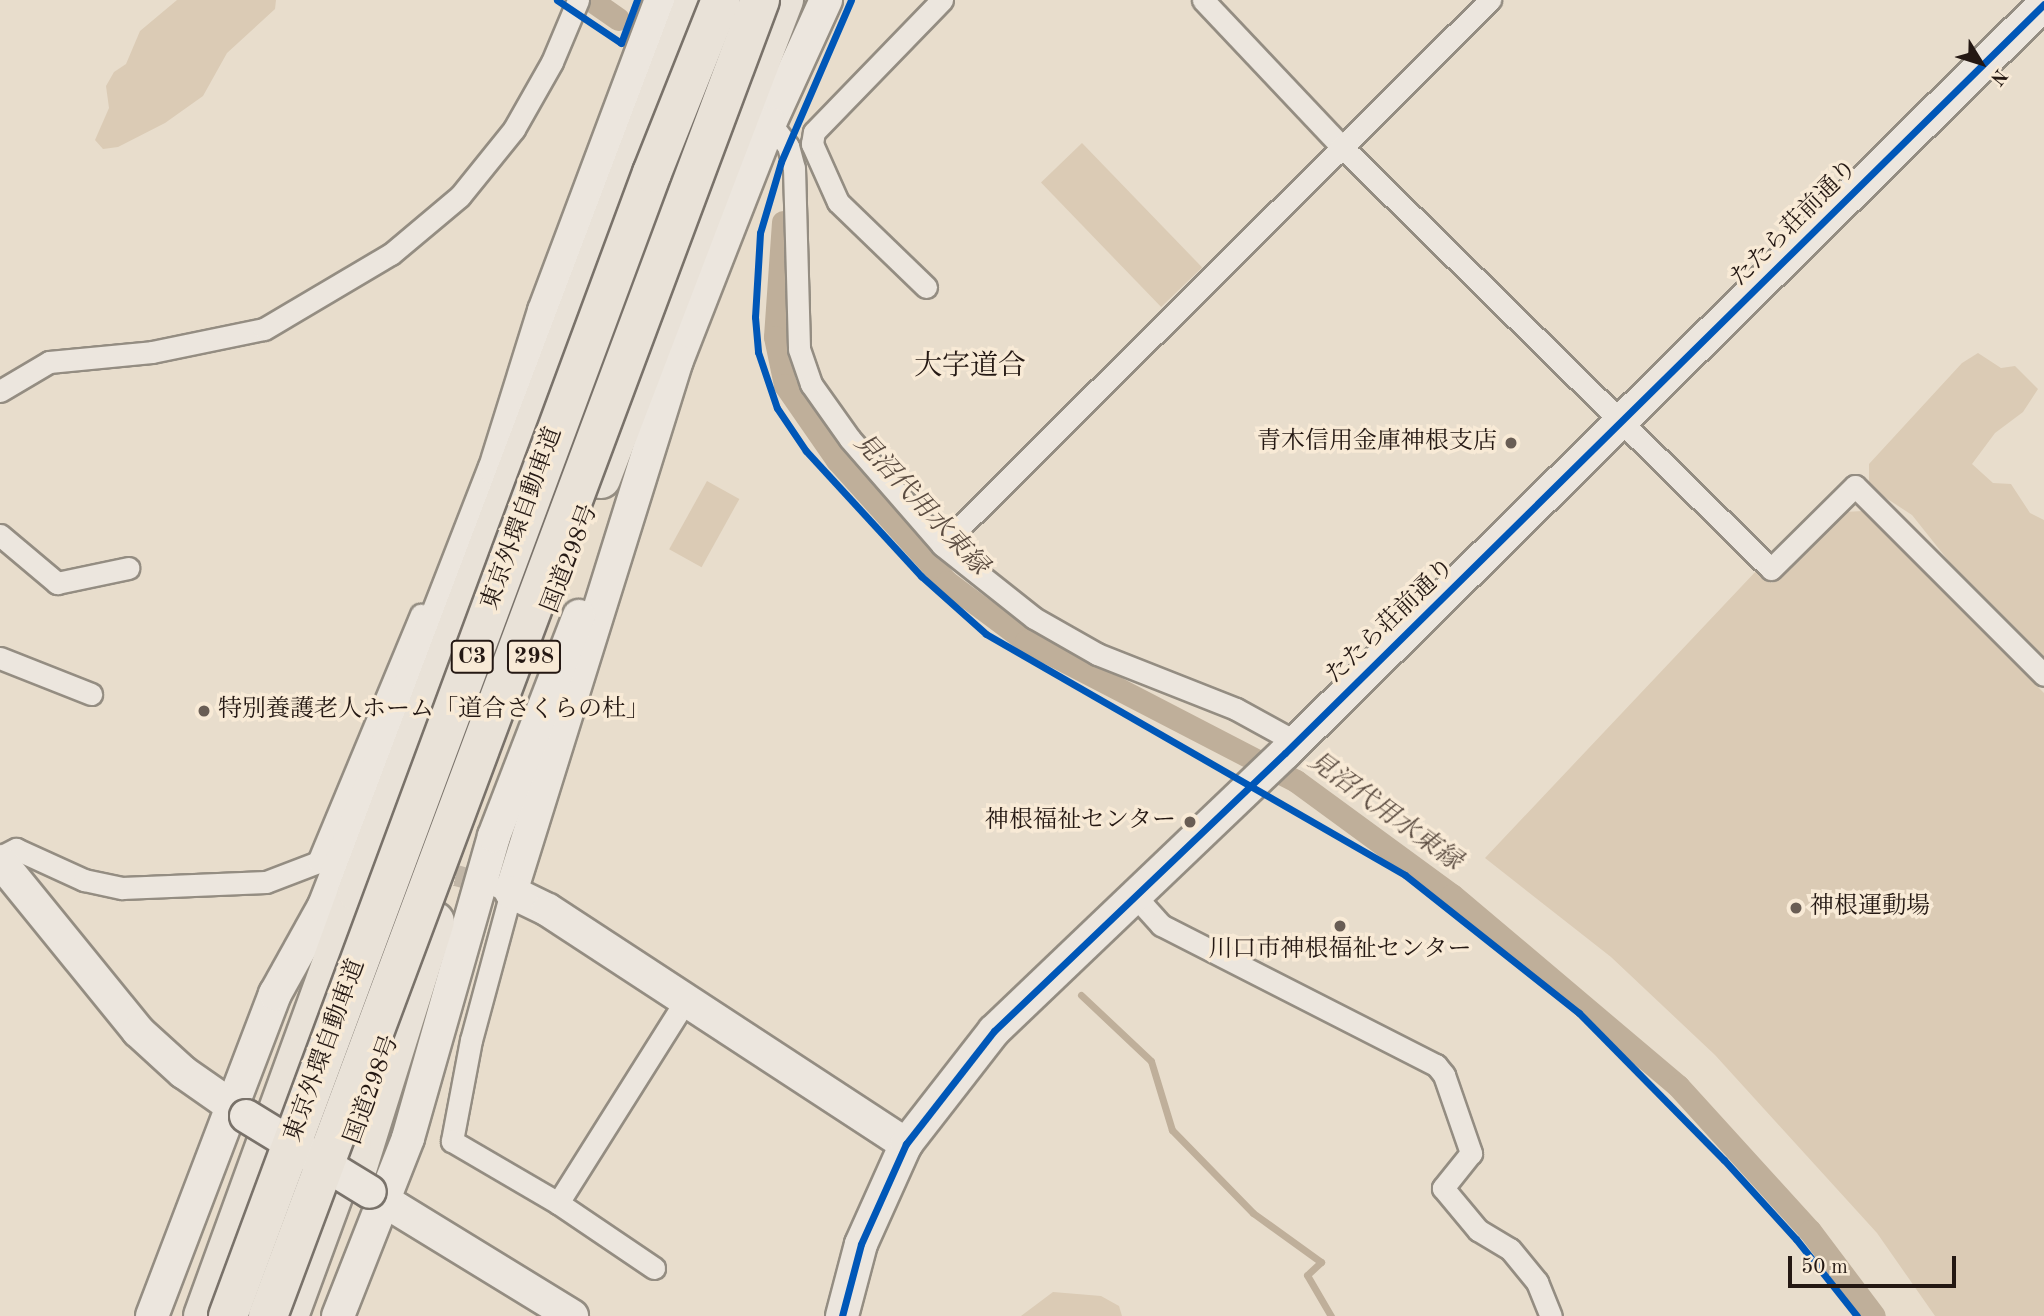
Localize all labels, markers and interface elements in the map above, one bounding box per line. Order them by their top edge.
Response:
north arrow [1946,28,2016,98]
text: N [1986,65,2010,88]
street label: たたら荘前通り [1725,154,1865,294]
district label: 大字道合 [914,350,1026,384]
street label: 東京外環自動車道 [477,424,569,614]
water label: 見沼代用水東縁 [847,428,993,582]
place label: 青木信用金庫神根支店 [1257,429,1497,457]
marker: 青木信用金庫神根支店 [1503,435,1519,451]
street label: 国道298号 [537,501,605,617]
street label: たたら荘前通り [1321,553,1461,691]
road number: C3 [449,638,495,677]
road number: 298 [506,638,562,677]
place label: 特別養護老人ホーム「道合さくらの杜」 [218,697,650,725]
marker: 特別養護老人ホーム「道合さくらの杜」 [196,703,212,719]
water label: 見沼代用水東縁 [1301,746,1467,878]
place label: 神根福祉センター [984,808,1176,836]
marker: 神根福祉センター [1182,814,1198,830]
place label: 神根運動場 [1810,894,1930,922]
marker: 神根運動場 [1788,900,1804,916]
marker: 川口市神根福祉センター [1332,918,1348,934]
place label: 川口市神根福祉センター [1208,937,1472,965]
street label: 東京外環自動車道 [280,956,372,1146]
street label: 国道298号 [340,1032,406,1148]
scale bar [1792,1242,1960,1286]
text: 50 m [1801,1257,1848,1278]

